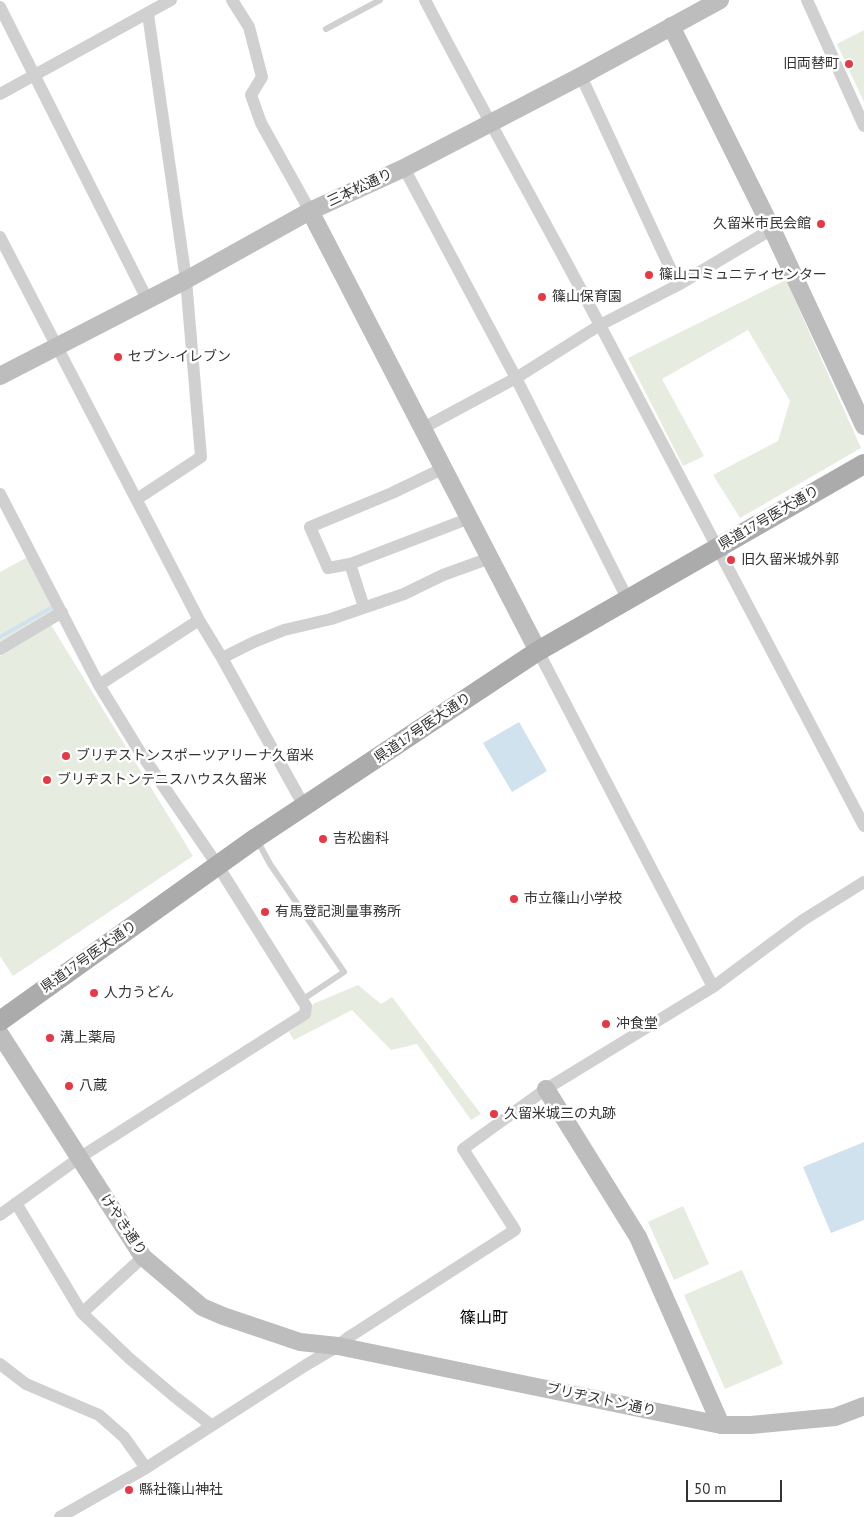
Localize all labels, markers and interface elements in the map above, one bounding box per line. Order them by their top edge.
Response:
place label: 旧両替町 [783,56,839,72]
marker: 旧両替町 [843,58,855,70]
street label: 三本松通り [325,166,395,210]
place label: 久留米市民会館 [713,216,811,232]
marker: 久留米市民会館 [815,218,827,230]
place label: 篠山コミュニティセンター [659,267,827,283]
marker: 篠山コミュニティセンター [643,269,655,281]
place label: 篠山保育園 [552,289,622,305]
marker: 篠山保育園 [536,291,548,303]
place label: セブン-イレブン [128,349,231,365]
marker: セブン-イレブン [112,351,124,363]
street label: 県道17号医大通り [716,482,822,554]
place label: 旧久留米城外郭 [741,552,839,568]
marker: 旧久留米城外郭 [725,554,737,566]
street label: 県道17号医大通り [371,689,475,767]
place label: ブリヂストンスポーツアリーナ久留米 [76,748,314,764]
marker: ブリヂストンスポーツアリーナ久留米 [60,750,72,762]
place label: ブリヂストンテニスハウス久留米 [57,772,267,788]
marker: ブリヂストンテニスハウス久留米 [41,774,53,786]
place label: 吉松歯科 [333,831,389,847]
marker: 吉松歯科 [317,833,329,845]
place label: 市立篠山小学校 [524,891,622,907]
marker: 市立篠山小学校 [508,893,520,905]
place label: 有馬登記測量事務所 [275,904,401,920]
marker: 有馬登記測量事務所 [259,906,271,918]
street label: 県道17号医大通り [38,918,140,996]
place label: 人力うどん [104,985,174,1001]
marker: 人力うどん [88,987,100,999]
place label: 冲食堂 [616,1016,658,1032]
marker: 冲食堂 [600,1018,612,1030]
place label: 溝上薬局 [60,1030,116,1046]
marker: 溝上薬局 [44,1032,56,1044]
place label: 八蔵 [79,1078,107,1094]
marker: 八蔵 [63,1080,75,1092]
place label: 久留米城三の丸跡 [504,1106,616,1122]
marker: 久留米城三の丸跡 [488,1108,500,1120]
street label: けやき通り [96,1191,150,1259]
district label: 篠山町 [460,1308,508,1328]
street label: ブリヂストン通り [544,1380,658,1420]
scale bar [689,1470,785,1502]
text: 50 m [694,1479,727,1498]
place label: 縣社篠山神社 [139,1482,223,1498]
marker: 縣社篠山神社 [123,1484,135,1496]

